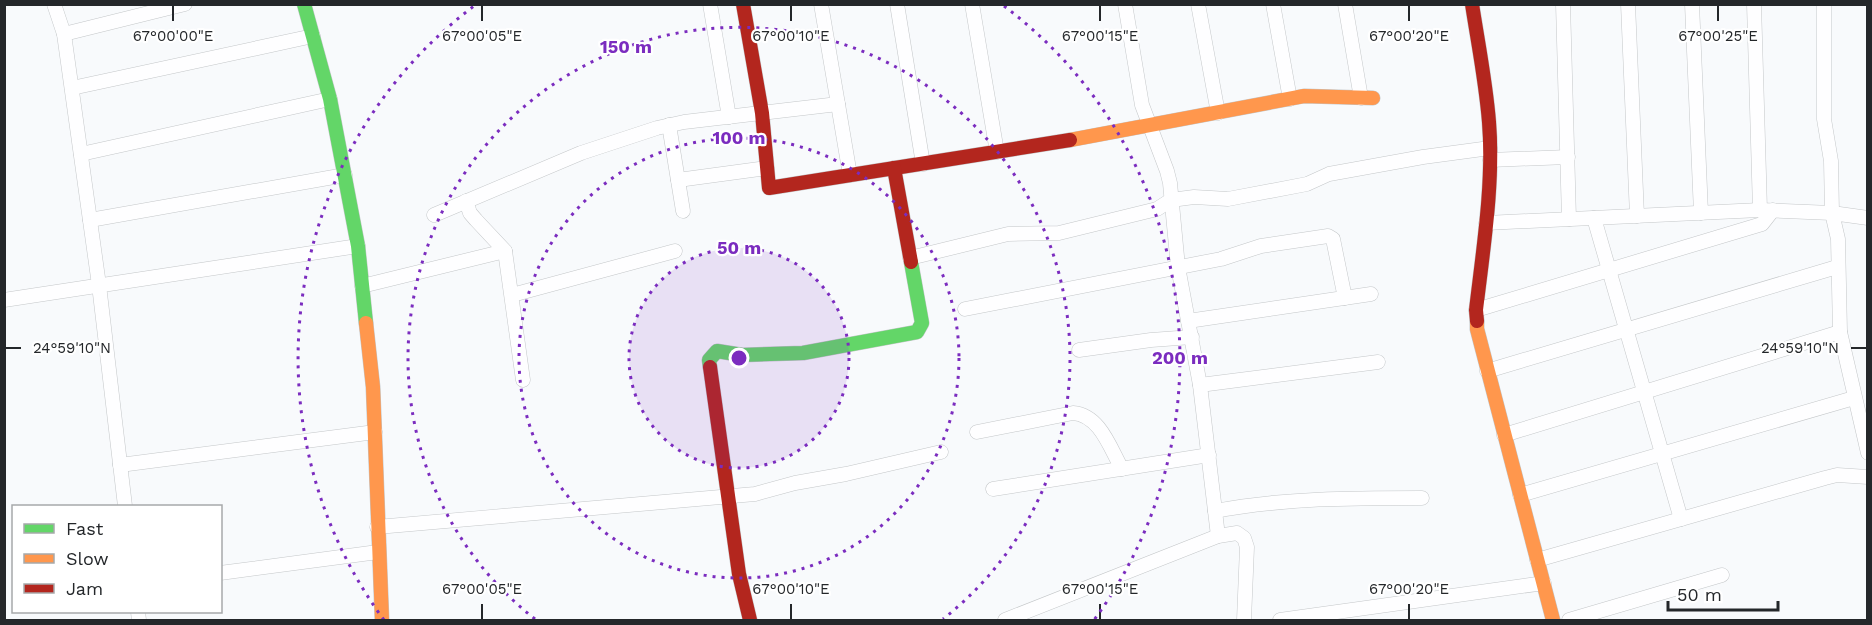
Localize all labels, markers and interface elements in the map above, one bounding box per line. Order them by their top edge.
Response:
text: 67°00'00"E [133,27,213,45]
text: 67°00'05"E [442,27,522,45]
text: 67°00'10"E [752,27,830,45]
text: 67°00'15"E [1062,27,1138,45]
text: 67°00'20"E [1369,27,1449,45]
text: 67°00'25"E [1678,27,1758,45]
text: 150 m [600,36,652,57]
text: 100 m [712,127,766,148]
text: 50 m [717,237,761,258]
text: 24°59'10"N [33,339,111,357]
text: 24°59'10"N [1761,339,1839,357]
text: 200 m [1152,347,1208,368]
centre of rings [729,348,749,368]
legend [12,505,222,613]
text: Fast [66,518,104,539]
text: Slow [66,548,109,569]
scale bar [1668,574,1778,612]
text: Jam [66,578,103,599]
text: 67°00'05"E [442,580,522,598]
text: 67°00'10"E [752,580,830,598]
text: 67°00'15"E [1062,580,1138,598]
text: 67°00'20"E [1369,580,1449,598]
text: 50 m [1677,584,1722,605]

